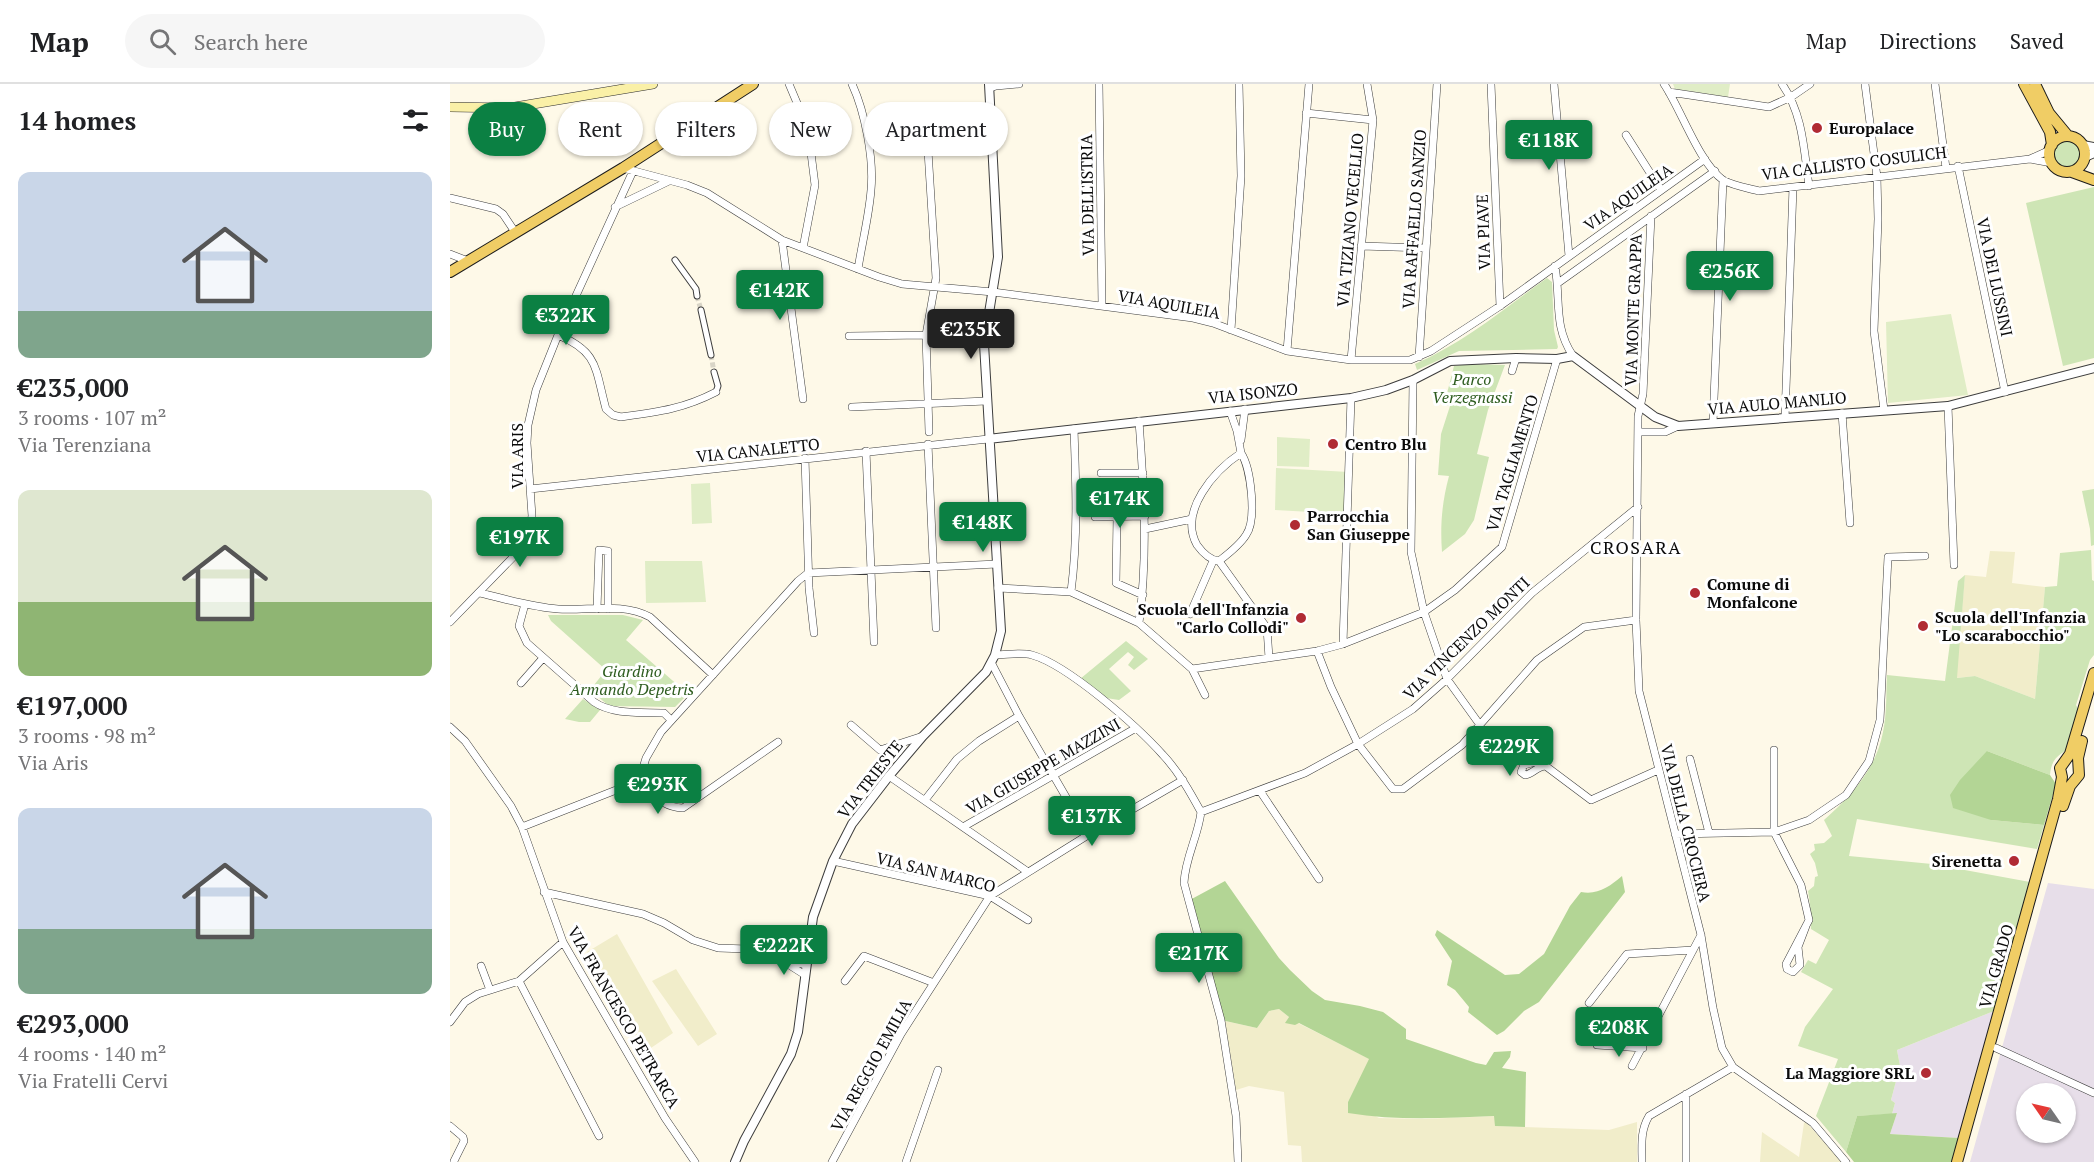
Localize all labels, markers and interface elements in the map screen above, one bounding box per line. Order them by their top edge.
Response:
search box [125,14,545,68]
text: Map [30,23,89,60]
icon: search [146,25,179,58]
text: Search here [194,27,308,56]
text: Map [1806,27,1847,55]
text: Directions [1880,27,1977,55]
text: Saved [2010,27,2064,55]
chip: Buy [468,102,546,156]
chip: Rent [558,102,643,156]
chip: Filters [655,102,757,156]
chip: New [769,102,852,156]
chip: Apartment [864,102,1008,156]
text: 14 homes [18,103,136,137]
icon: filters [399,104,432,137]
place label: Europalace [1829,117,1914,139]
pin: €118K [1507,120,1591,171]
marker: Europalace [1810,121,1824,135]
text: €118K [1519,126,1579,153]
street label: VIA RAFFAELLO SANZIO [1397,128,1431,310]
street label: VIA TIZIANO VECELLIO [1331,132,1369,308]
street label: VIA DELL'ISTRIA [1075,134,1099,256]
street label: VIA CALLISTO COSULICH [1760,141,1948,185]
street label: VIA AQUILEIA [1579,158,1677,236]
street label: VIA PIAVE [1471,194,1495,270]
icon: home [171,211,279,319]
street label: VIA DEI LUSSINI [1972,216,2018,338]
street label: VIA MONTE GRAPPA [1619,233,1647,387]
pin: €256K [1688,251,1772,302]
text: €256K [1700,257,1760,284]
pin: €142K [738,270,822,321]
text: €142K [750,276,810,303]
street label: VIA AQUILEIA [1116,284,1222,324]
pin: €322K [524,295,608,346]
text: €322K [536,301,596,328]
pin: €235K [929,309,1013,360]
text: €235K [941,315,1001,342]
park label: Parco Verzegnassi [1432,368,1513,408]
text: €235,000 [18,370,129,404]
street label: VIA ISONZO [1207,377,1299,409]
street label: VIA AULO MANLIO [1707,386,1847,420]
street label: VIA TAGLIAMENTO [1481,392,1543,534]
text: 3 rooms · 107 m² [18,404,166,431]
street label: VIA ARIS [506,423,528,489]
text: Via Terenziana [18,431,151,458]
street label: VIA CANALETTO [695,433,821,467]
place label: Centro Blu [1345,433,1427,455]
marker: Centro Blu [1326,437,1340,451]
pin: €174K [1078,478,1162,529]
text: €174K [1090,484,1150,511]
pin: €148K [941,502,1025,553]
place label: Parrocchia San Giuseppe [1307,505,1410,545]
text: €148K [953,508,1013,535]
pin: €197K [478,517,562,568]
marker: Parrocchia San Giuseppe [1288,518,1302,532]
text: €197K [490,523,550,550]
icon: home [171,529,279,637]
district label: CROSARA [1590,535,1682,559]
street label: VIA VINCENZO MONTI [1398,572,1534,704]
place label: Comune di Monfalcone [1707,573,1798,613]
marker: Comune di Monfalcone [1688,586,1702,600]
place label: Scuola dell'Infanzia "Carlo Collodi" [1138,598,1289,638]
place label: Scuola dell'Infanzia "Lo scarabocchio" [1935,606,2086,646]
marker: Scuola dell'Infanzia "Carlo Collodi" [1294,611,1308,625]
marker: Scuola dell'Infanzia "Lo scarabocchio" [1916,619,1930,633]
park label: Giardino Armando Depetris [569,660,695,700]
text: €197,000 [18,688,127,722]
street label: VIA GIUSEPPE MAZZINI [962,713,1124,819]
text: 3 rooms · 98 m² [18,722,156,749]
pin: €229K [1468,726,1552,777]
text: €229K [1480,732,1540,759]
street label: VIA TRIESTE [832,735,908,823]
street label: VIA DELLA CROCIERA [1656,742,1716,904]
text: Via Aris [18,749,88,776]
pin: €293K [616,764,700,815]
text: €293K [628,770,688,797]
pin: €137K [1050,796,1134,847]
text: €137K [1062,802,1122,829]
icon: home [171,847,279,955]
street label: VIA SAN MARCO [874,847,998,897]
place label: Sirenetta [1932,850,2002,872]
marker: Sirenetta [2007,854,2021,868]
street label: VIA GRADO [1974,921,2018,1011]
street label: VIA FRANCESCO PETRARCA [563,922,685,1112]
pin: €222K [742,925,826,976]
text: €222K [754,931,814,958]
pin: €217K [1157,933,1241,984]
text: €217K [1169,939,1229,966]
street label: VIA REGGIO EMILIA [825,995,917,1135]
text: €293,000 [18,1006,129,1040]
pin: €208K [1577,1007,1661,1058]
text: €208K [1589,1013,1649,1040]
text: 4 rooms · 140 m² [18,1040,166,1067]
place label: La Maggiore SRL [1786,1062,1915,1084]
marker: La Maggiore SRL [1919,1066,1933,1080]
text: Via Fratelli Cervi [18,1067,168,1094]
north arrow [2016,1083,2076,1143]
map controls [2016,1083,2076,1143]

